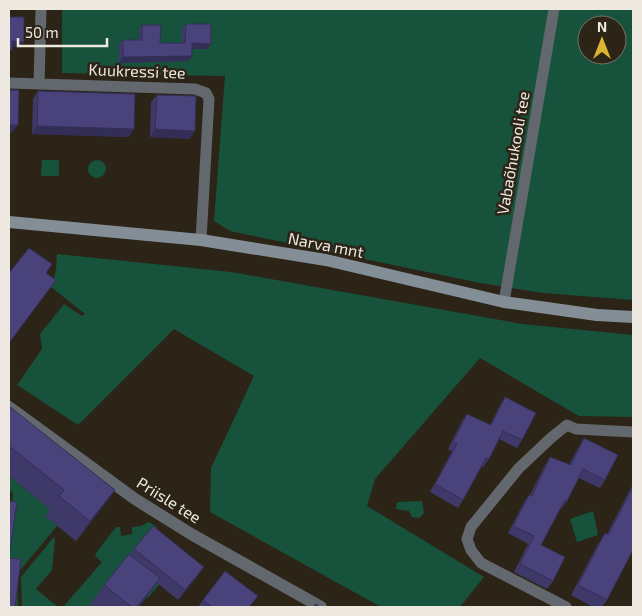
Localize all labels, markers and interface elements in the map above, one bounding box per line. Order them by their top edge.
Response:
scale bar [18,15,106,47]
north arrow [577,15,627,65]
text: N [597,18,607,35]
text: 50 m [25,23,59,41]
street label: Kuukressi tee [88,59,186,82]
street label: Vabaõhukooli tee [492,90,533,216]
street label: Narva mnt [287,228,366,261]
street label: Priisle tee [134,472,205,527]

